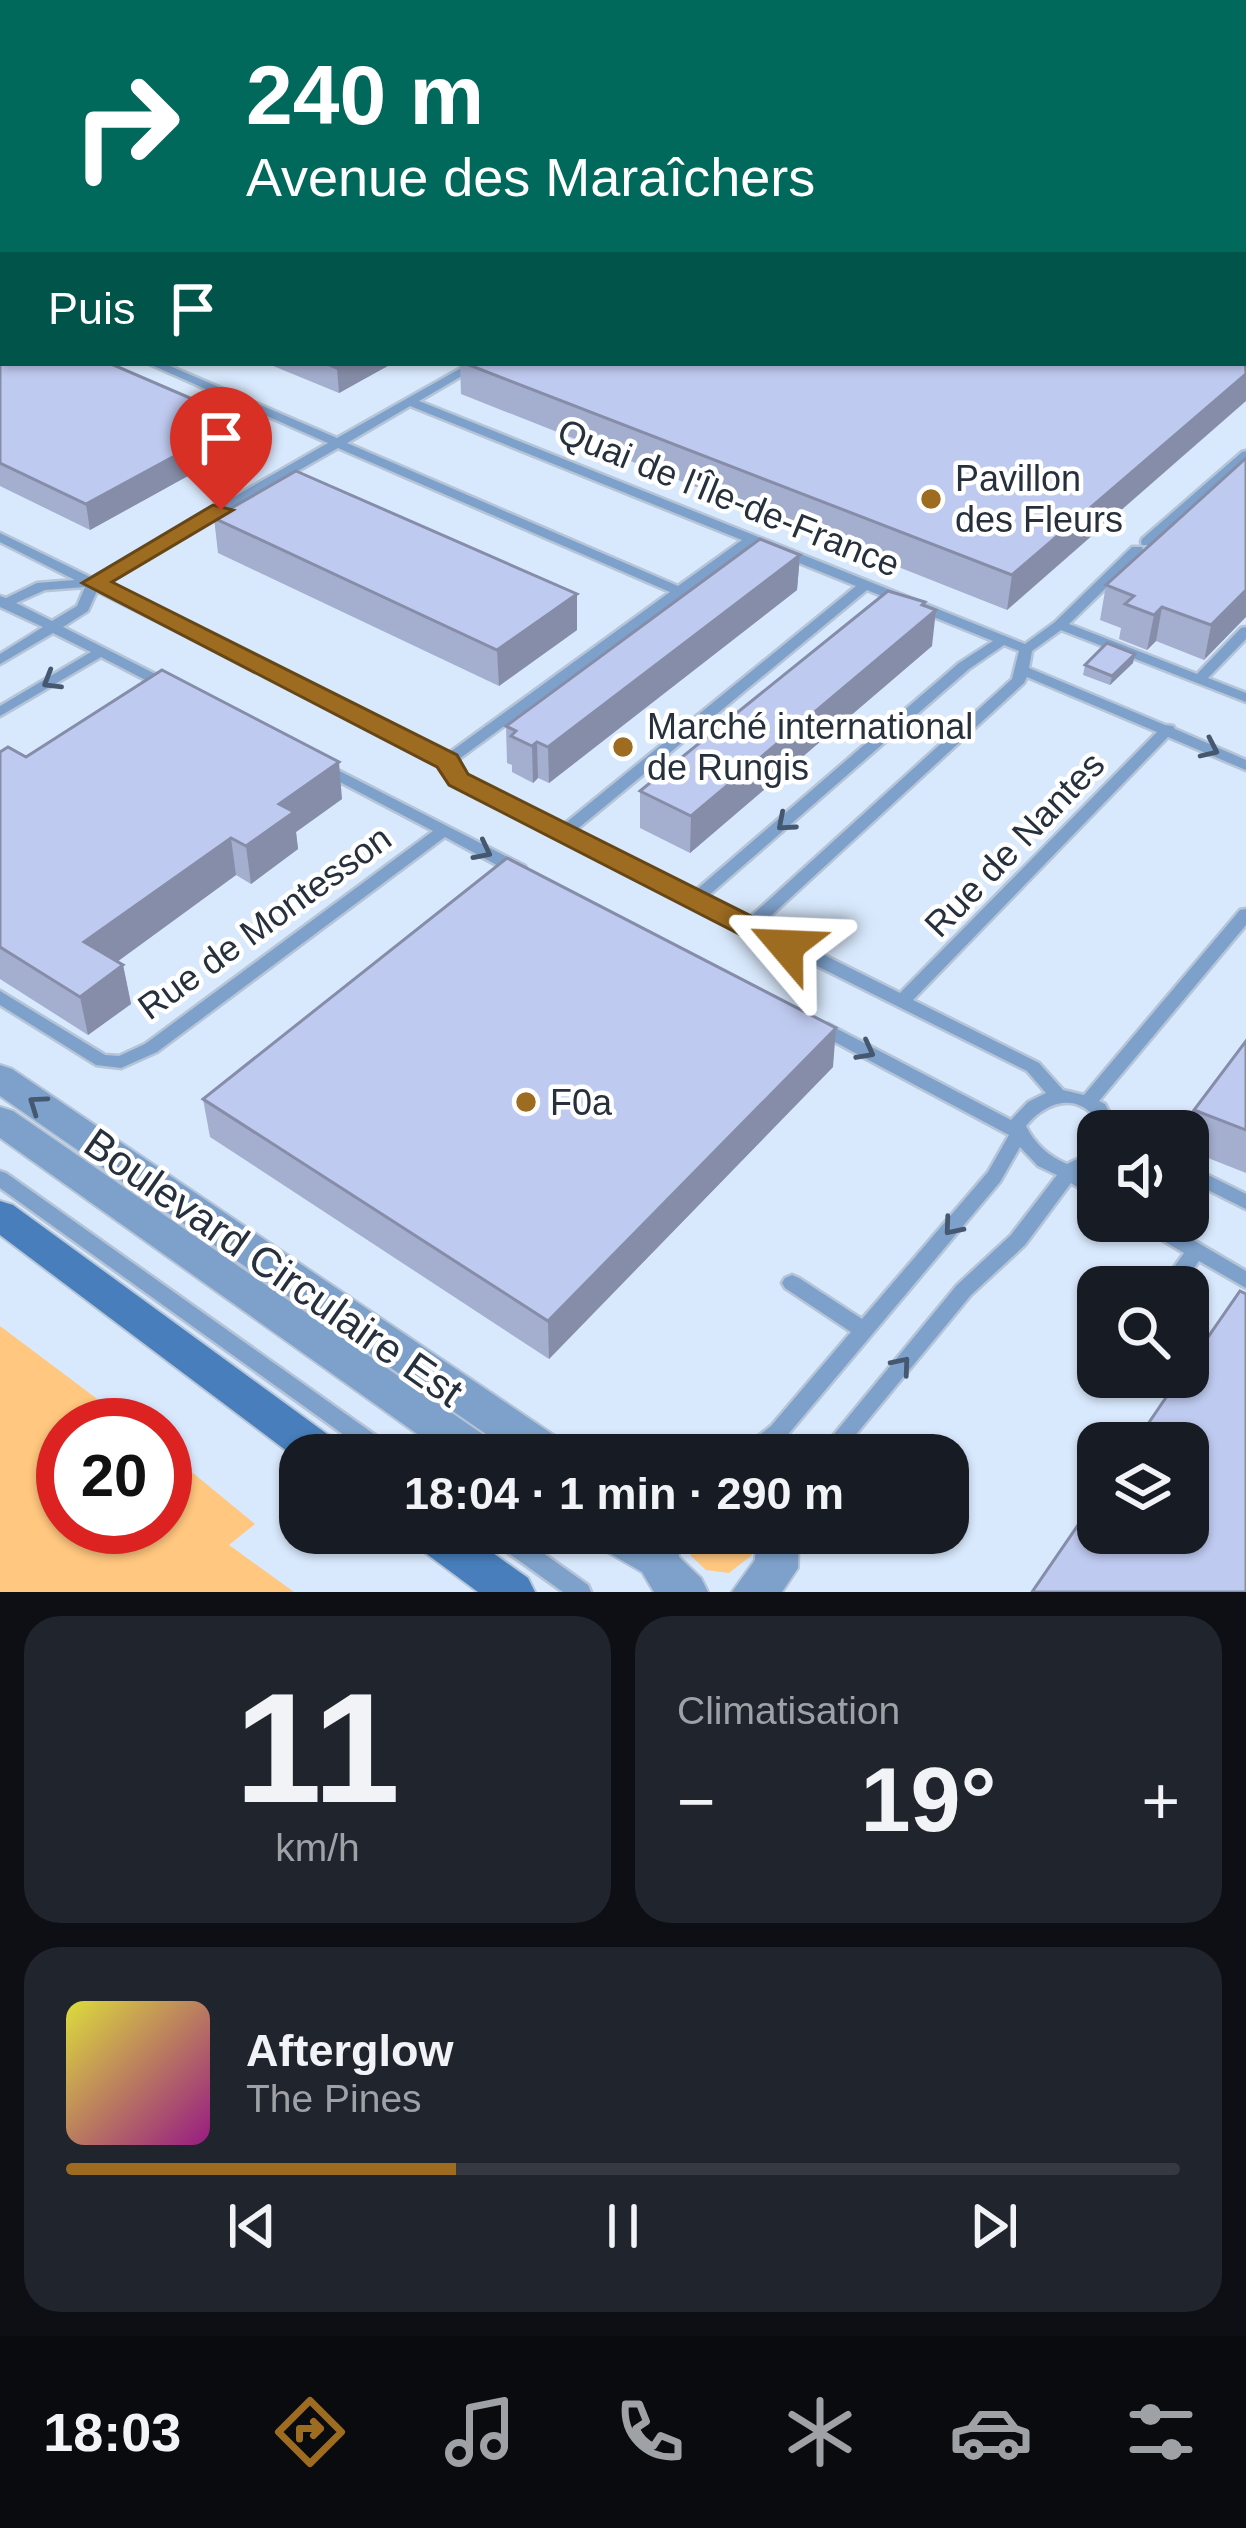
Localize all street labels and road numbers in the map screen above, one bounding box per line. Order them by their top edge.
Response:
street label: Quai de l'Île-de-France [552,410,906,585]
street label: Rue de Nantes [916,744,1113,945]
street label: Rue de Montesson [130,817,399,1028]
street label: Boulevard Circulaire Est [76,1119,472,1416]

